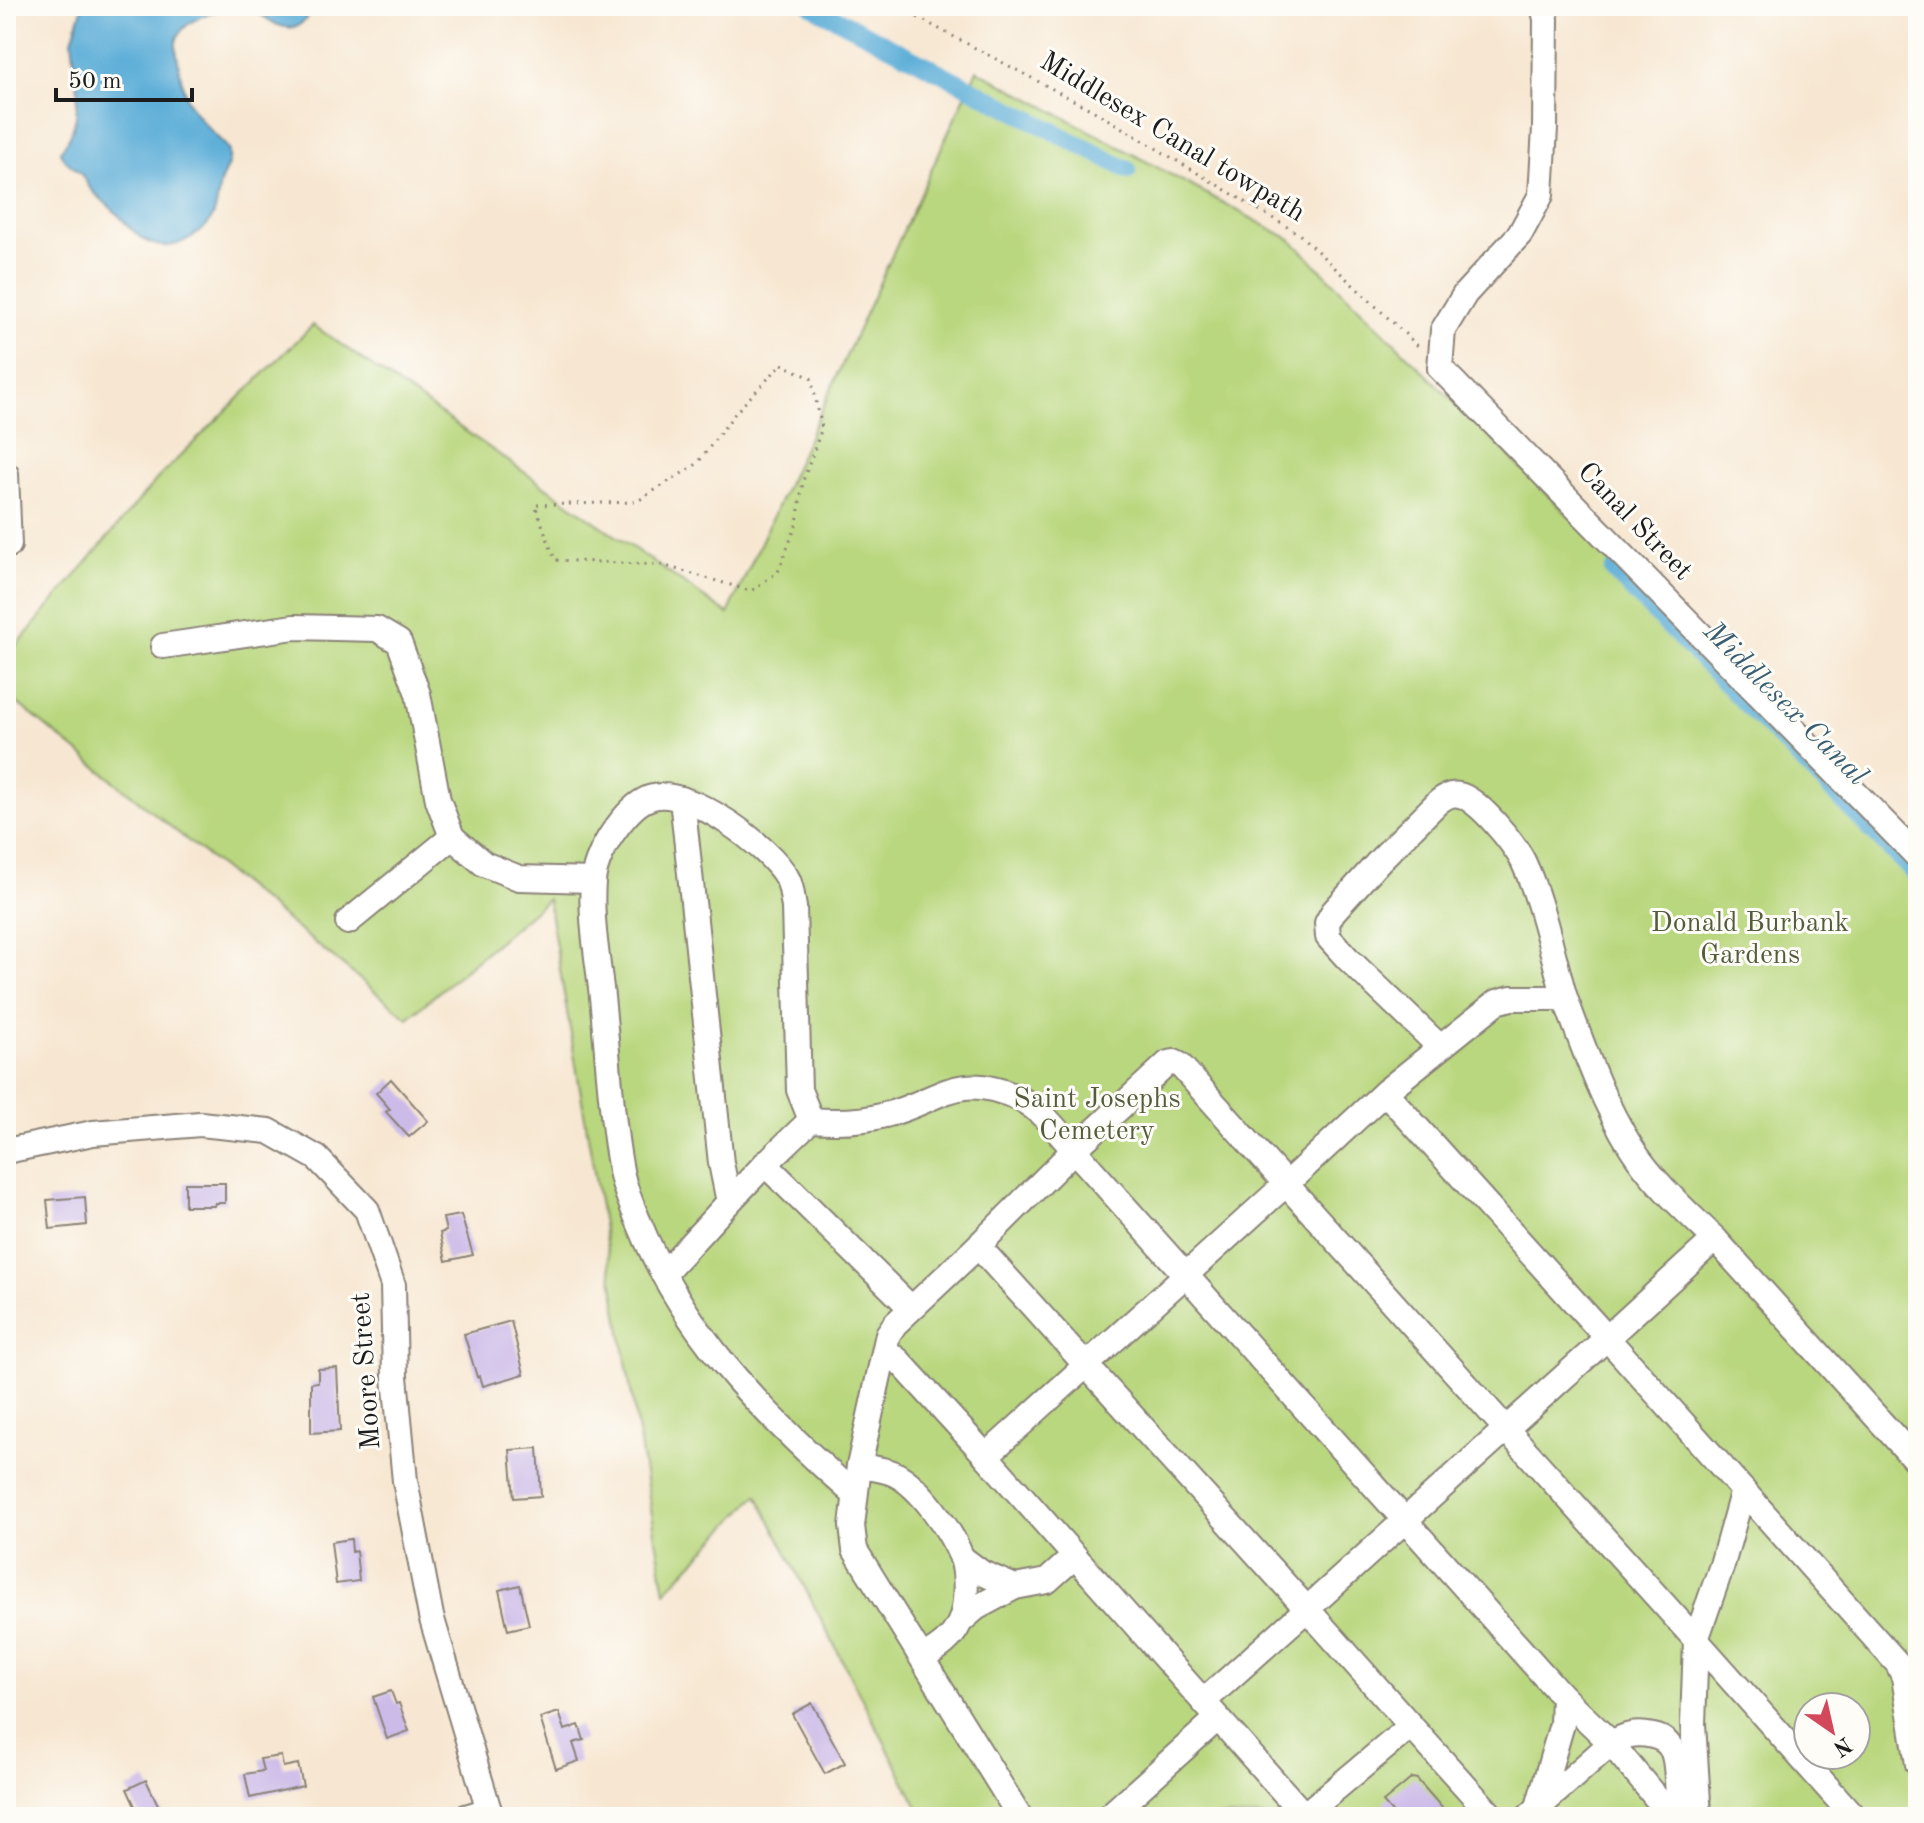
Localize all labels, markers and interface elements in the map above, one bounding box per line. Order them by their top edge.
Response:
street label: Middlesex Canal towpath [1035,48,1309,228]
scale bar [56,52,192,102]
text: 50 m [68,70,122,94]
street label: Canal Street [1571,458,1697,586]
water label: Middlesex Canal [1697,616,1873,792]
park label: Donald Burbank Gardens [1651,910,1849,970]
park label: Saint Josephs Cemetery [1013,1086,1181,1146]
street label: Moore Street [348,1291,386,1451]
north arrow [1792,1691,1872,1771]
text: N [1829,1732,1855,1760]

